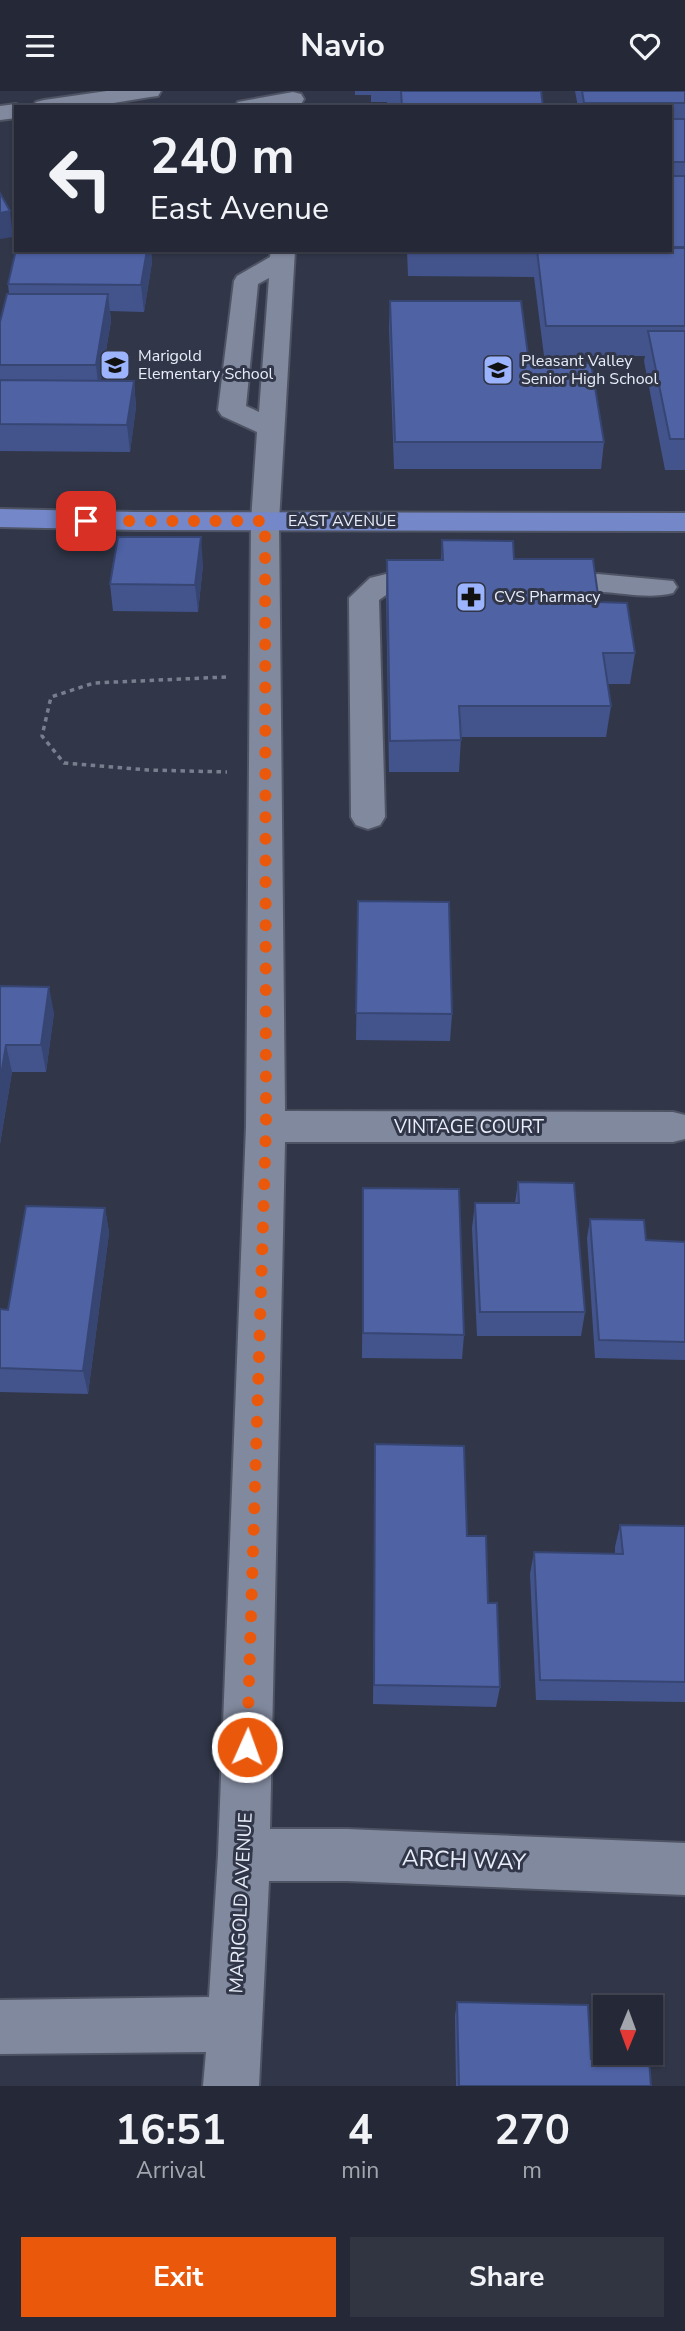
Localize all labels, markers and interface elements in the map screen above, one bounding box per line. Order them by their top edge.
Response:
text: Navio [300,24,385,67]
icon: menu [21,27,59,65]
icon: heart [626,27,664,65]
text: 240 m [150,123,294,190]
icon: left [35,133,126,224]
text: East Avenue [150,187,329,230]
place label: Marigold Elementary School [138,345,274,385]
school or university icon: Marigold Elementary School [98,348,132,382]
place label: Pleasant Valley Senior High School [521,350,658,390]
school or university icon: Pleasant Valley Senior High School [481,353,515,387]
pin [56,491,116,551]
icon: arrive [67,502,105,540]
street label: EAST AVENUE [288,510,396,532]
pharmacy icon: CVS Pharmacy [454,580,488,614]
place label: CVS Pharmacy [494,586,601,608]
street label: VINTAGE COURT [393,1114,545,1140]
position arrow [210,1710,284,1784]
street label: MARIGOLD AVENUE [223,1812,259,1994]
street label: ARCH WAY [402,1842,527,1878]
north arrow [593,1995,663,2065]
map controls [593,1995,663,2065]
text: 16:51 [115,2102,226,2159]
text: 4 [348,2102,373,2159]
text: 270 [494,2102,570,2159]
text: Arrival [136,2155,205,2186]
text: min [341,2155,379,2186]
text: m [522,2155,542,2186]
button: Exit [21,2237,336,2317]
button: Share [350,2237,664,2317]

